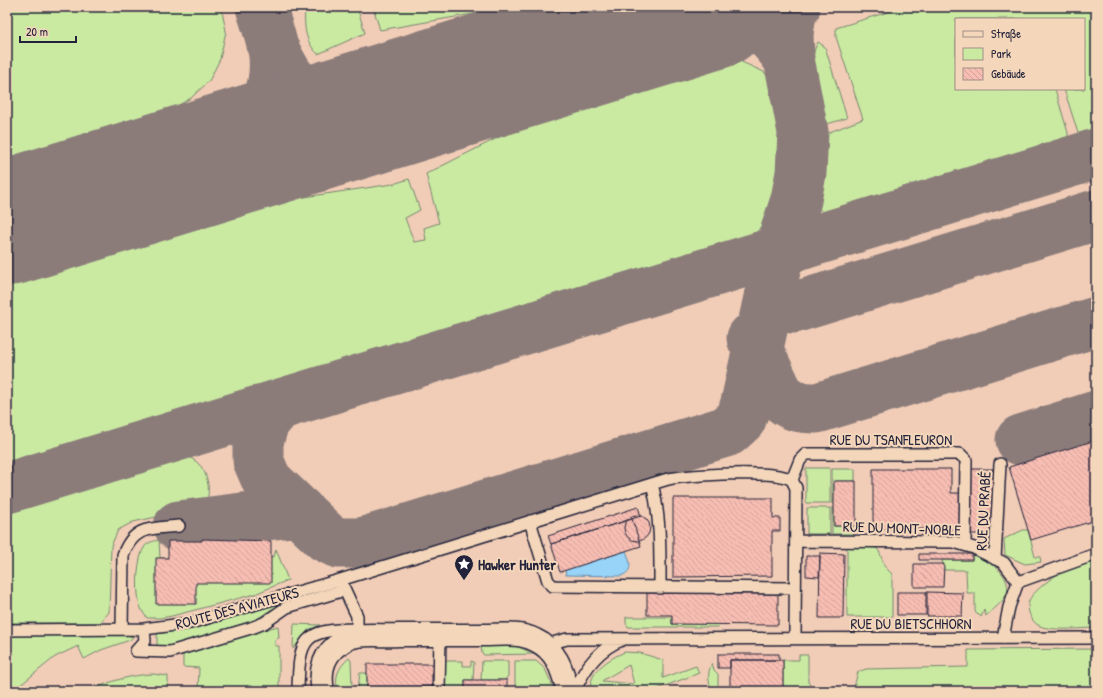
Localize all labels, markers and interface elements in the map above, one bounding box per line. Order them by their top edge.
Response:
scale bar [20,18,76,44]
legend [955,18,1085,90]
text: 20 m [26,23,48,40]
text: Straße [991,25,1021,42]
text: Park [991,45,1011,62]
text: Gebäude [991,65,1026,82]
street label: RUE DU TSANFLEURON [830,429,952,450]
street label: RUE DU PRABÉ [970,470,996,551]
street label: RUE DU MONT-NOBLE [842,515,962,541]
place icon: Hawker Hunter [453,553,475,581]
place label: Hawker Hunter [478,554,556,575]
street label: ROUTE DES AVIATEURS [173,581,301,635]
street label: RUE DU BIETSCHHORN [850,613,972,634]

